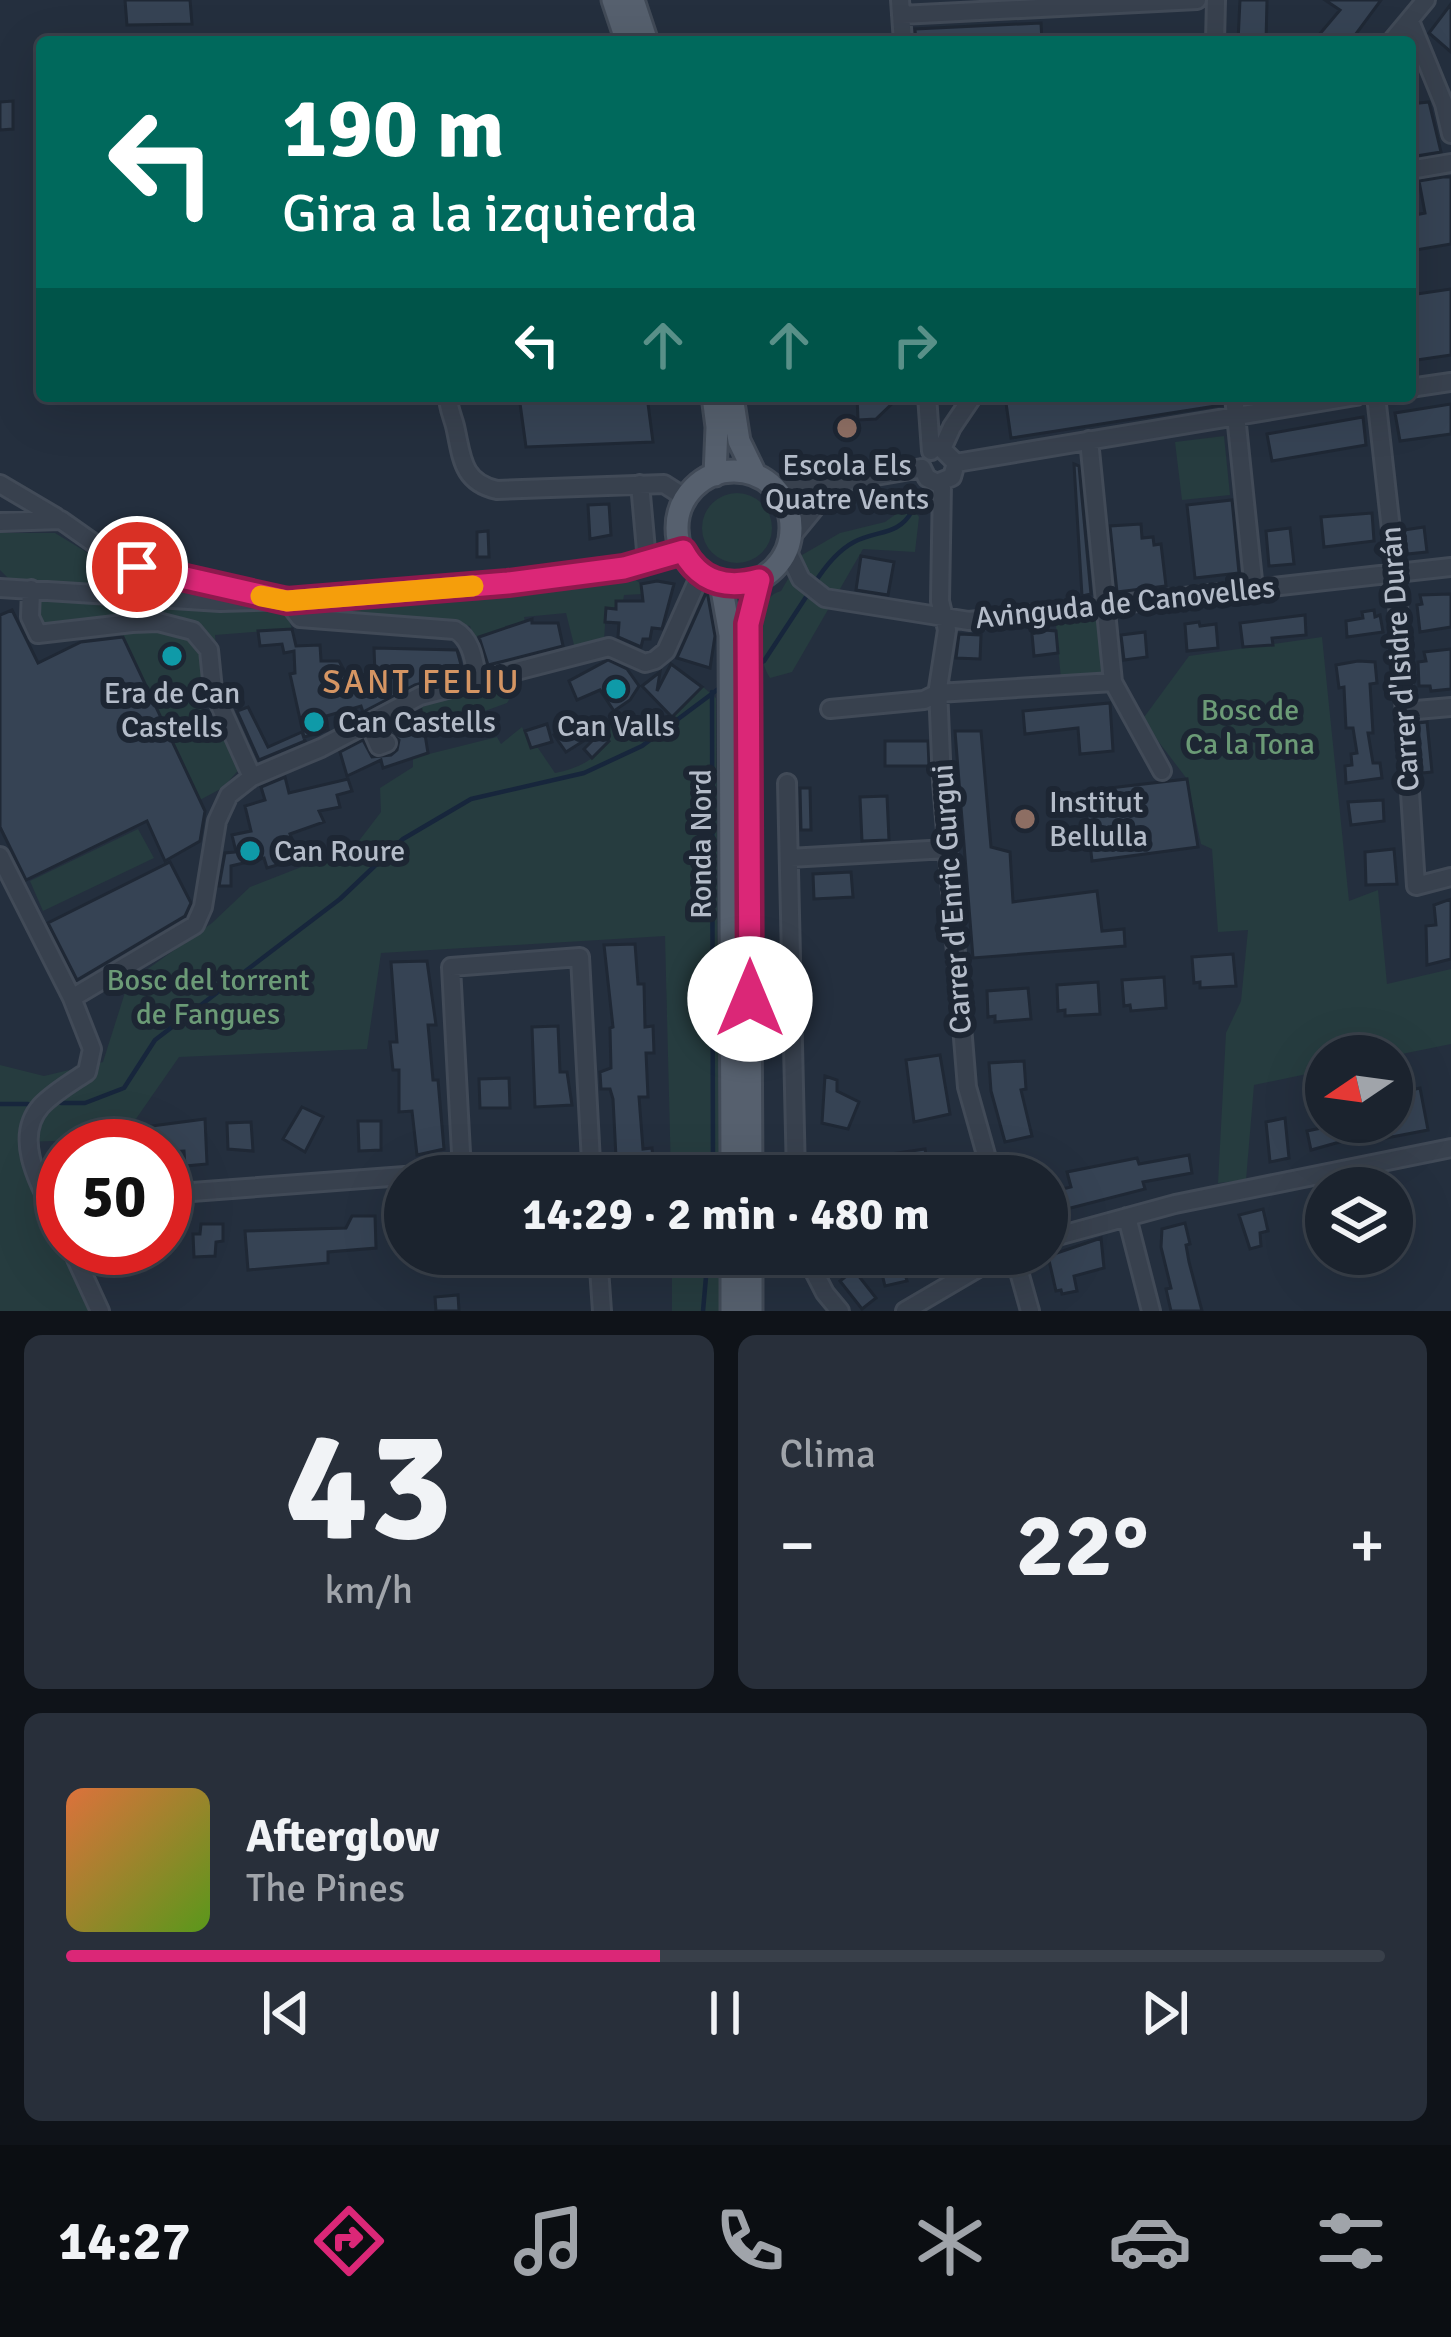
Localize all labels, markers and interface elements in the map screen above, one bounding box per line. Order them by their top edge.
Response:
text: 190 m [282,77,504,181]
icon: left [84,84,240,240]
text: Gira a la izquierda [282,180,698,247]
icon: left [504,312,570,378]
icon: ahead [630,312,696,378]
icon: ahead [756,312,822,378]
icon: right [882,312,948,378]
marker: Escola Els Quatre Vents [834,415,860,441]
place label: Escola Els Quatre Vents [765,447,929,518]
pin [86,516,188,618]
street label: Carrer d'Isidre Durán [1372,525,1428,793]
icon: arrive [104,534,170,600]
street label: Avinguda de Canovelles [973,569,1277,637]
marker: Era de Can Castells [159,643,185,669]
district label: SANT FELIU [323,662,521,703]
place label: Era de Can Castells [104,675,240,746]
marker: Can Valls [603,676,629,702]
park label: Bosc de Ca la Tona [1185,692,1315,763]
place label: Can Castells [338,704,496,741]
place label: Can Valls [557,708,675,745]
marker: Can Castells [301,709,327,735]
street label: Carrer d'Enric Gurgui [924,763,980,1035]
street label: Ronda Nord [683,769,720,919]
place label: Institut Bellulla [1049,784,1148,855]
marker: Institut Bellulla [1012,806,1038,832]
place label: Can Roure [274,833,405,870]
marker: Can Roure [237,838,263,864]
position arrow [687,936,813,1062]
park label: Bosc del torrent de Fangues [106,962,310,1033]
north arrow [1305,1035,1413,1143]
map controls [1305,1035,1413,1275]
speed limit sign: 50 [36,1119,192,1275]
button: layers [1305,1167,1413,1275]
text: 14:29 · 2 min · 480 m [522,1187,930,1242]
text: 43 [285,1391,453,1584]
text: Clima [780,1430,876,1478]
text: 22° [1016,1490,1149,1601]
text: − [780,1505,815,1586]
text: + [1349,1505,1385,1586]
text: km/h [325,1566,413,1614]
text: Afterglow [246,1809,439,1864]
text: The Pines [246,1864,405,1912]
icon: previous [253,1980,319,2046]
icon: pause [692,1980,758,2046]
icon: next [1132,1980,1198,2046]
icon: directions [307,2199,391,2283]
icon: music [507,2199,591,2283]
icon: phone [708,2199,792,2283]
icon: climate [908,2199,992,2283]
icon: car [1108,2199,1192,2283]
icon: filters [1309,2199,1393,2283]
text: 14:27 [58,2208,191,2275]

